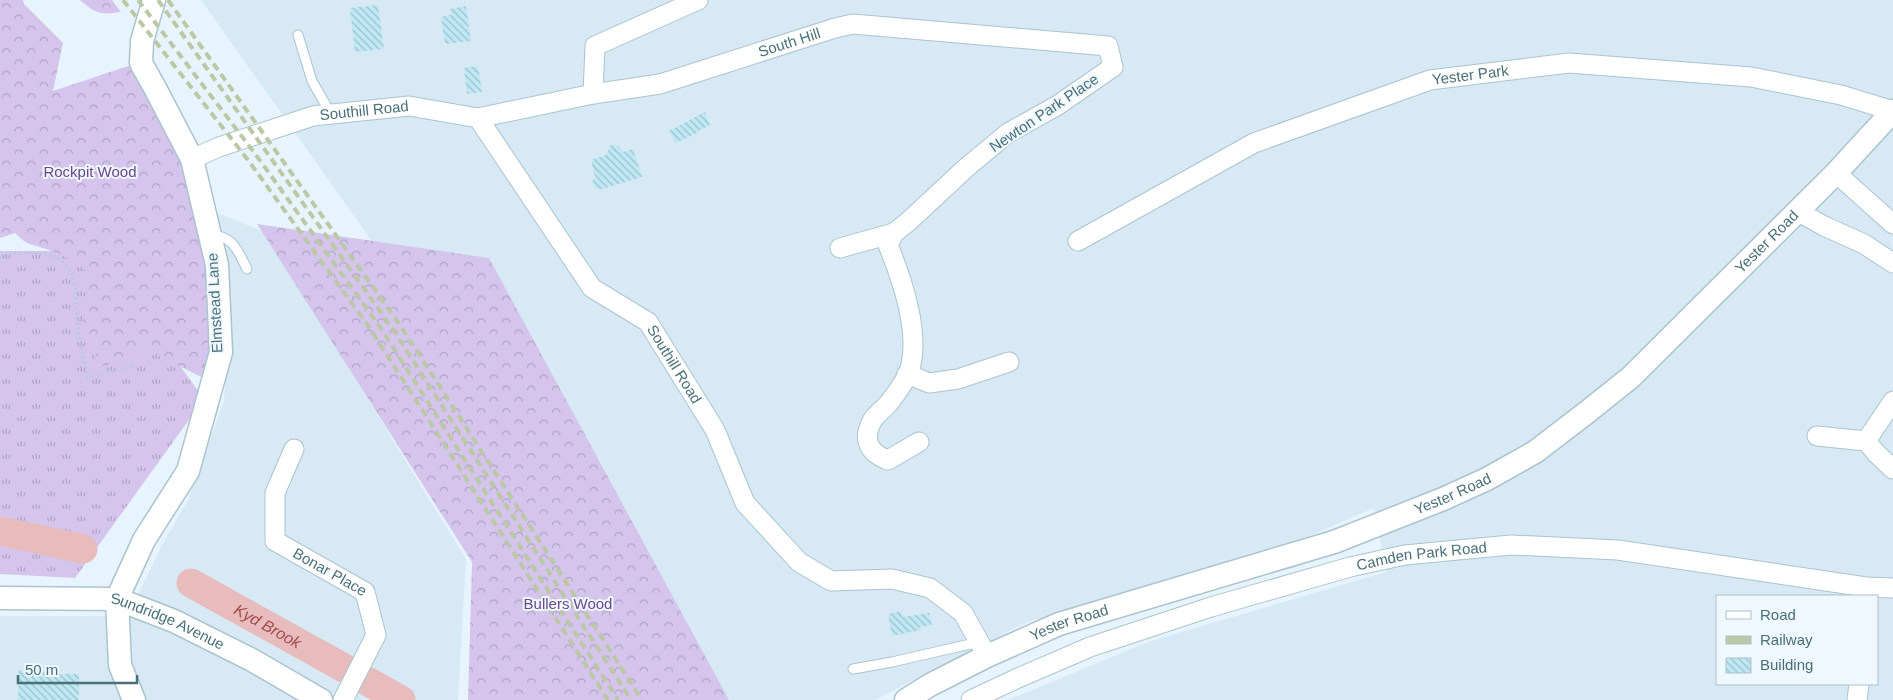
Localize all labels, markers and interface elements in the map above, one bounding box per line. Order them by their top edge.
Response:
street label: South Hill [756,24,822,60]
street label: Yester Park [1431,61,1510,88]
street label: Newton Park Place [986,70,1101,155]
street label: Southill Road [319,97,409,123]
park label: Rockpit Wood [43,163,137,180]
street label: Yester Road [1731,207,1802,276]
street label: Elmstead Lane [203,253,226,353]
street label: Southill Road [644,322,705,406]
street label: Yester Road [1412,469,1494,518]
street label: Camden Park Road [1355,538,1488,573]
street label: Bonar Place [290,544,370,599]
street label: Sundridge Avenue [111,590,227,653]
park label: Bullers Wood [524,595,612,612]
legend [1716,595,1878,685]
water label: Kyd Brook [231,601,305,652]
street label: Yester Road [1027,601,1110,644]
text: Road [1760,606,1796,623]
text: Railway [1760,631,1813,648]
scale bar [18,652,136,684]
text: Building [1760,656,1813,673]
text: 50 m [25,661,58,678]

